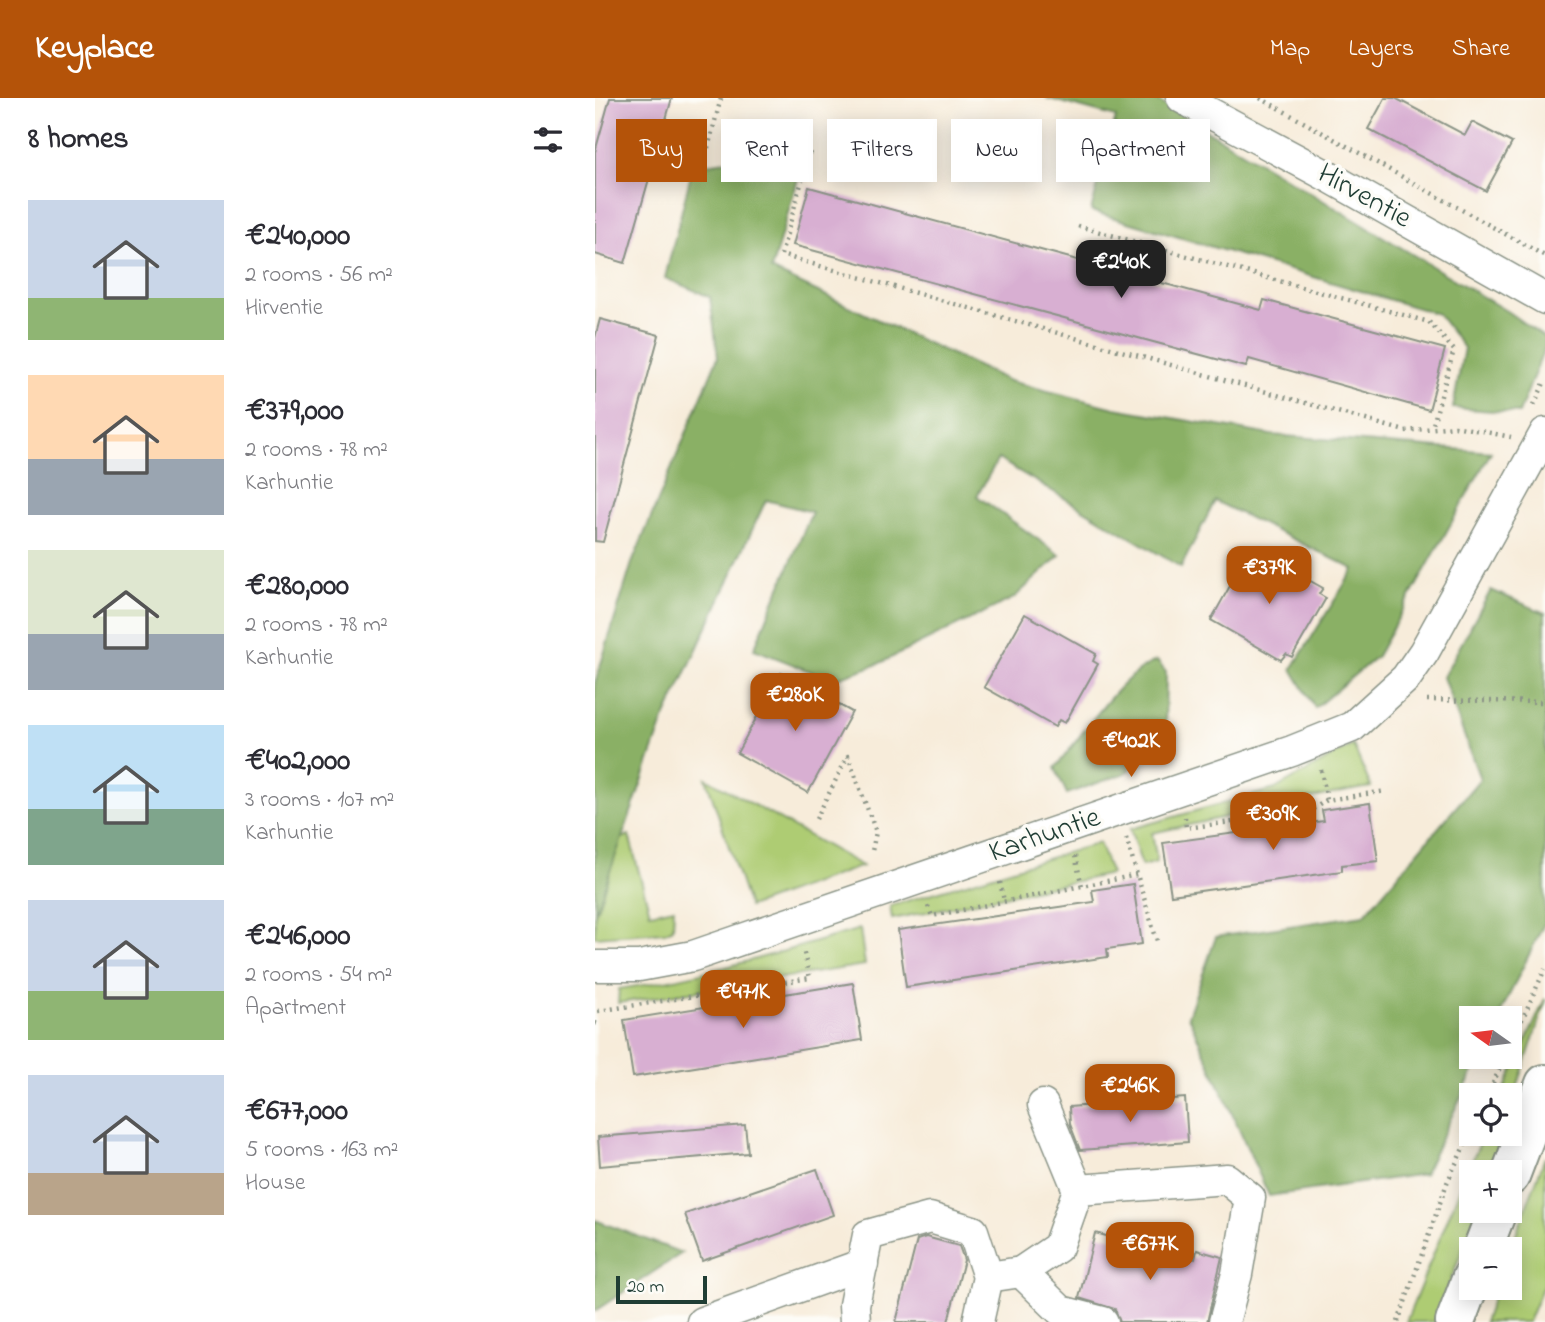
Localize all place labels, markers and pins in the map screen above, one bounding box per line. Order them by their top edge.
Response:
pin: €240K [1072,240,1170,300]
pin: €379K [1220,546,1318,606]
pin: €280K [746,674,844,733]
pin: €402K [1082,720,1180,779]
pin: €309K [1224,792,1322,852]
pin: €471K [694,970,792,1030]
pin: €246K [1081,1065,1179,1124]
pin: €677K [1101,1222,1199,1282]

